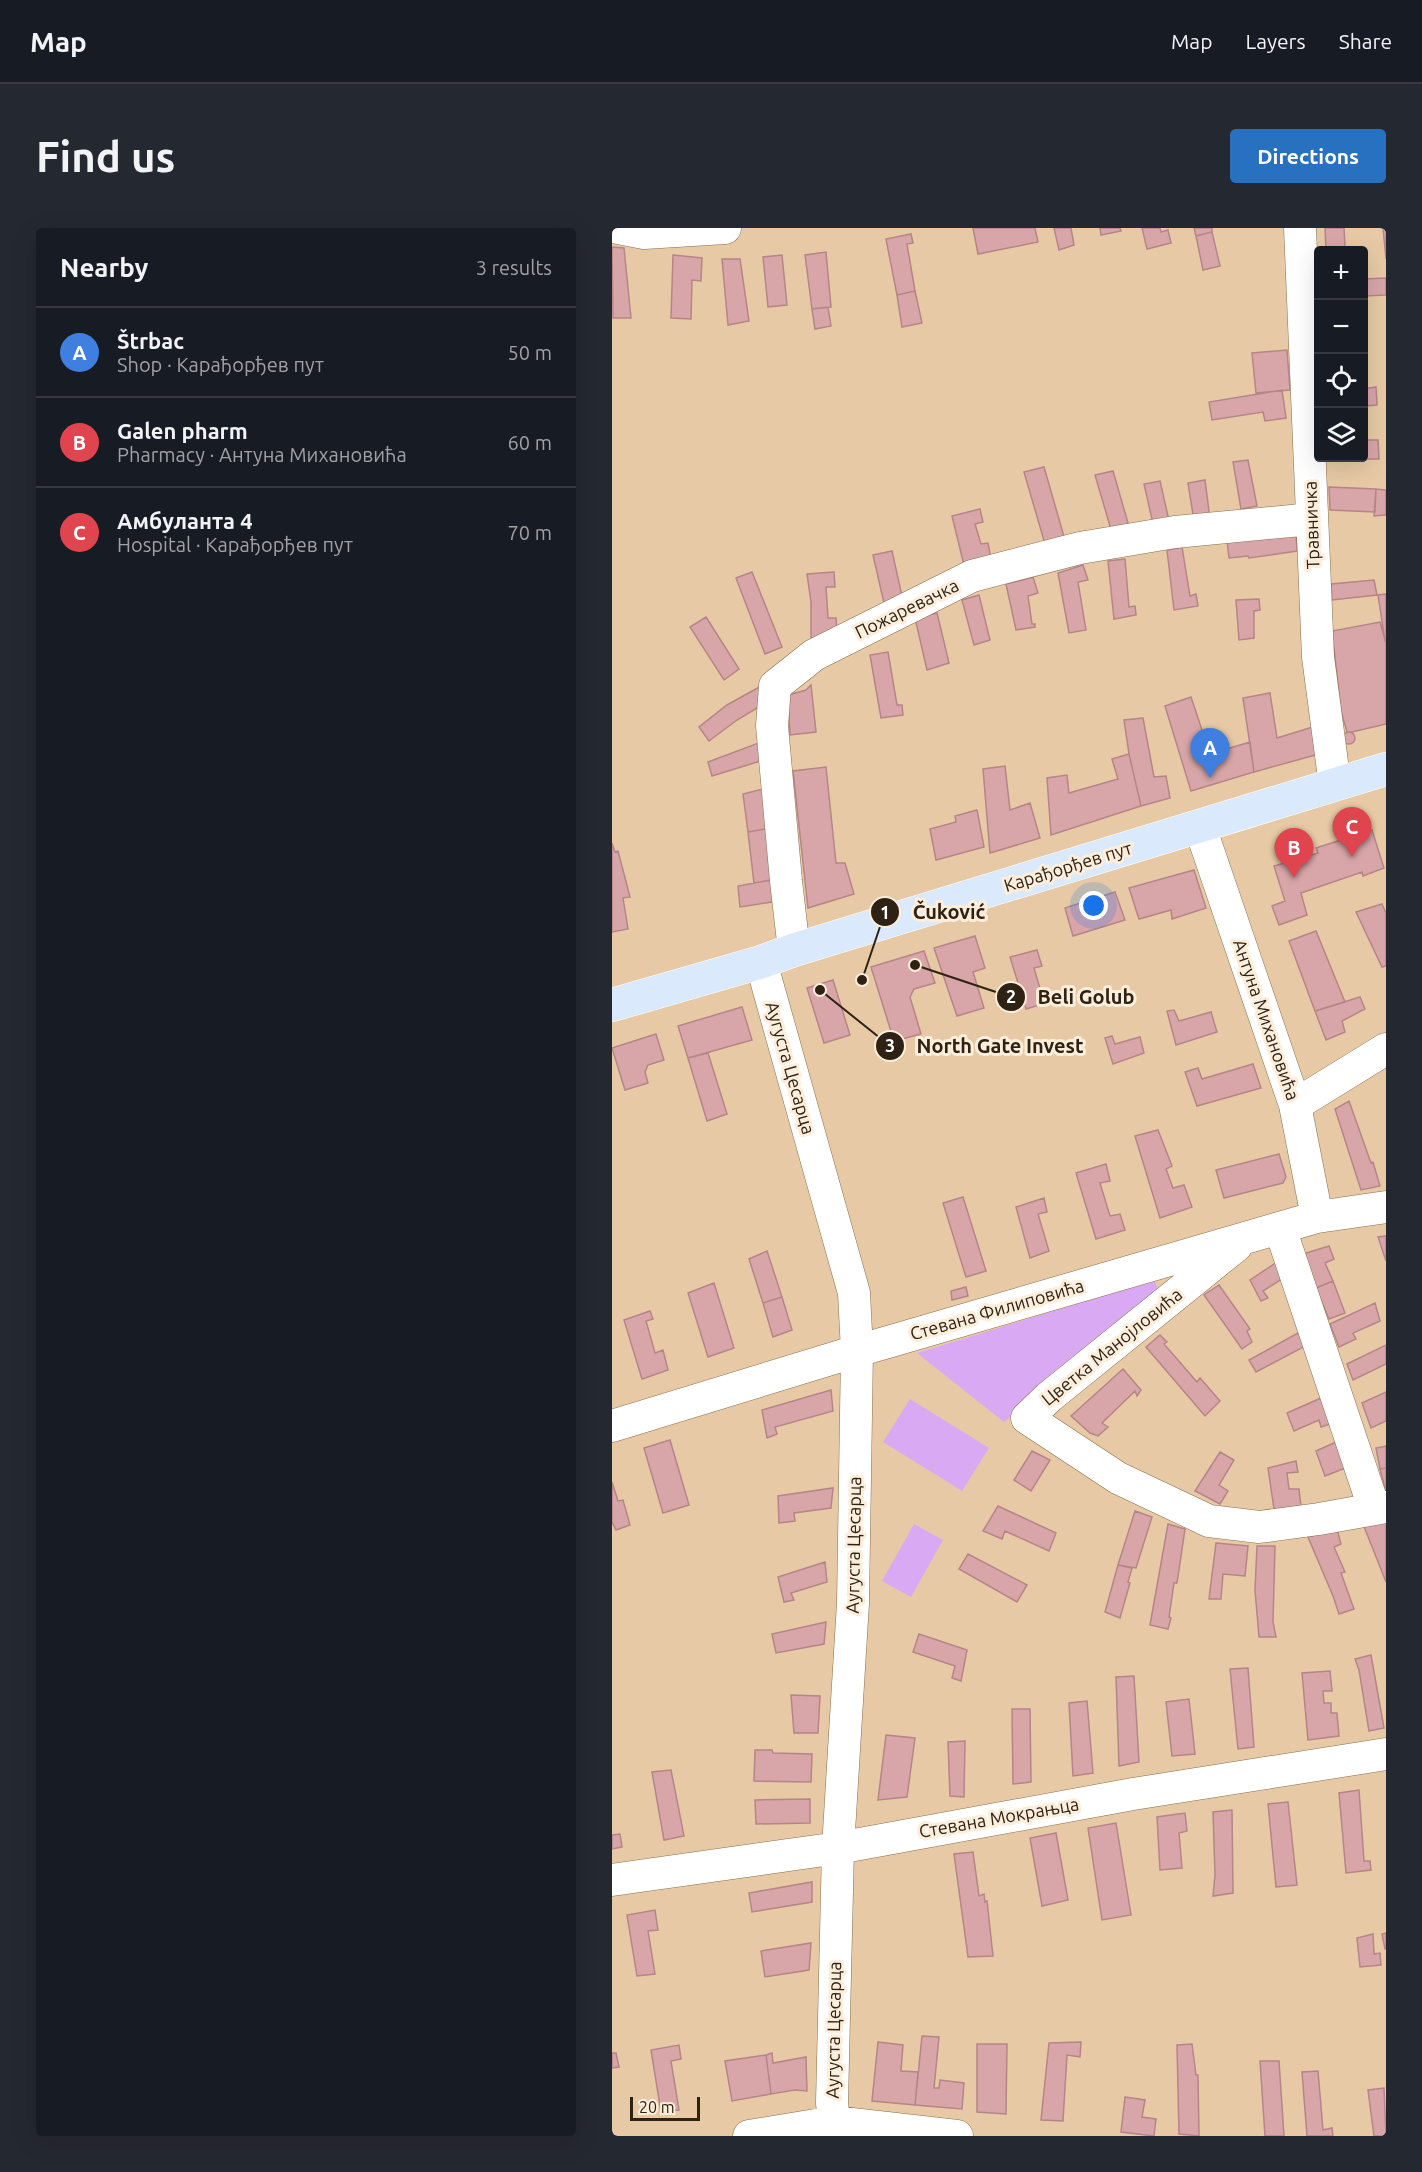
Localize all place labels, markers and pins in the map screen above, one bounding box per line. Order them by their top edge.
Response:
pin: A [1190,728,1230,778]
pin: C [1332,808,1372,857]
pin: B [1274,828,1314,878]
callout: Čuković [870,893,997,931]
callout: Beli Golub [996,978,1147,1016]
callout: North Gate Invest [875,1027,1096,1065]

